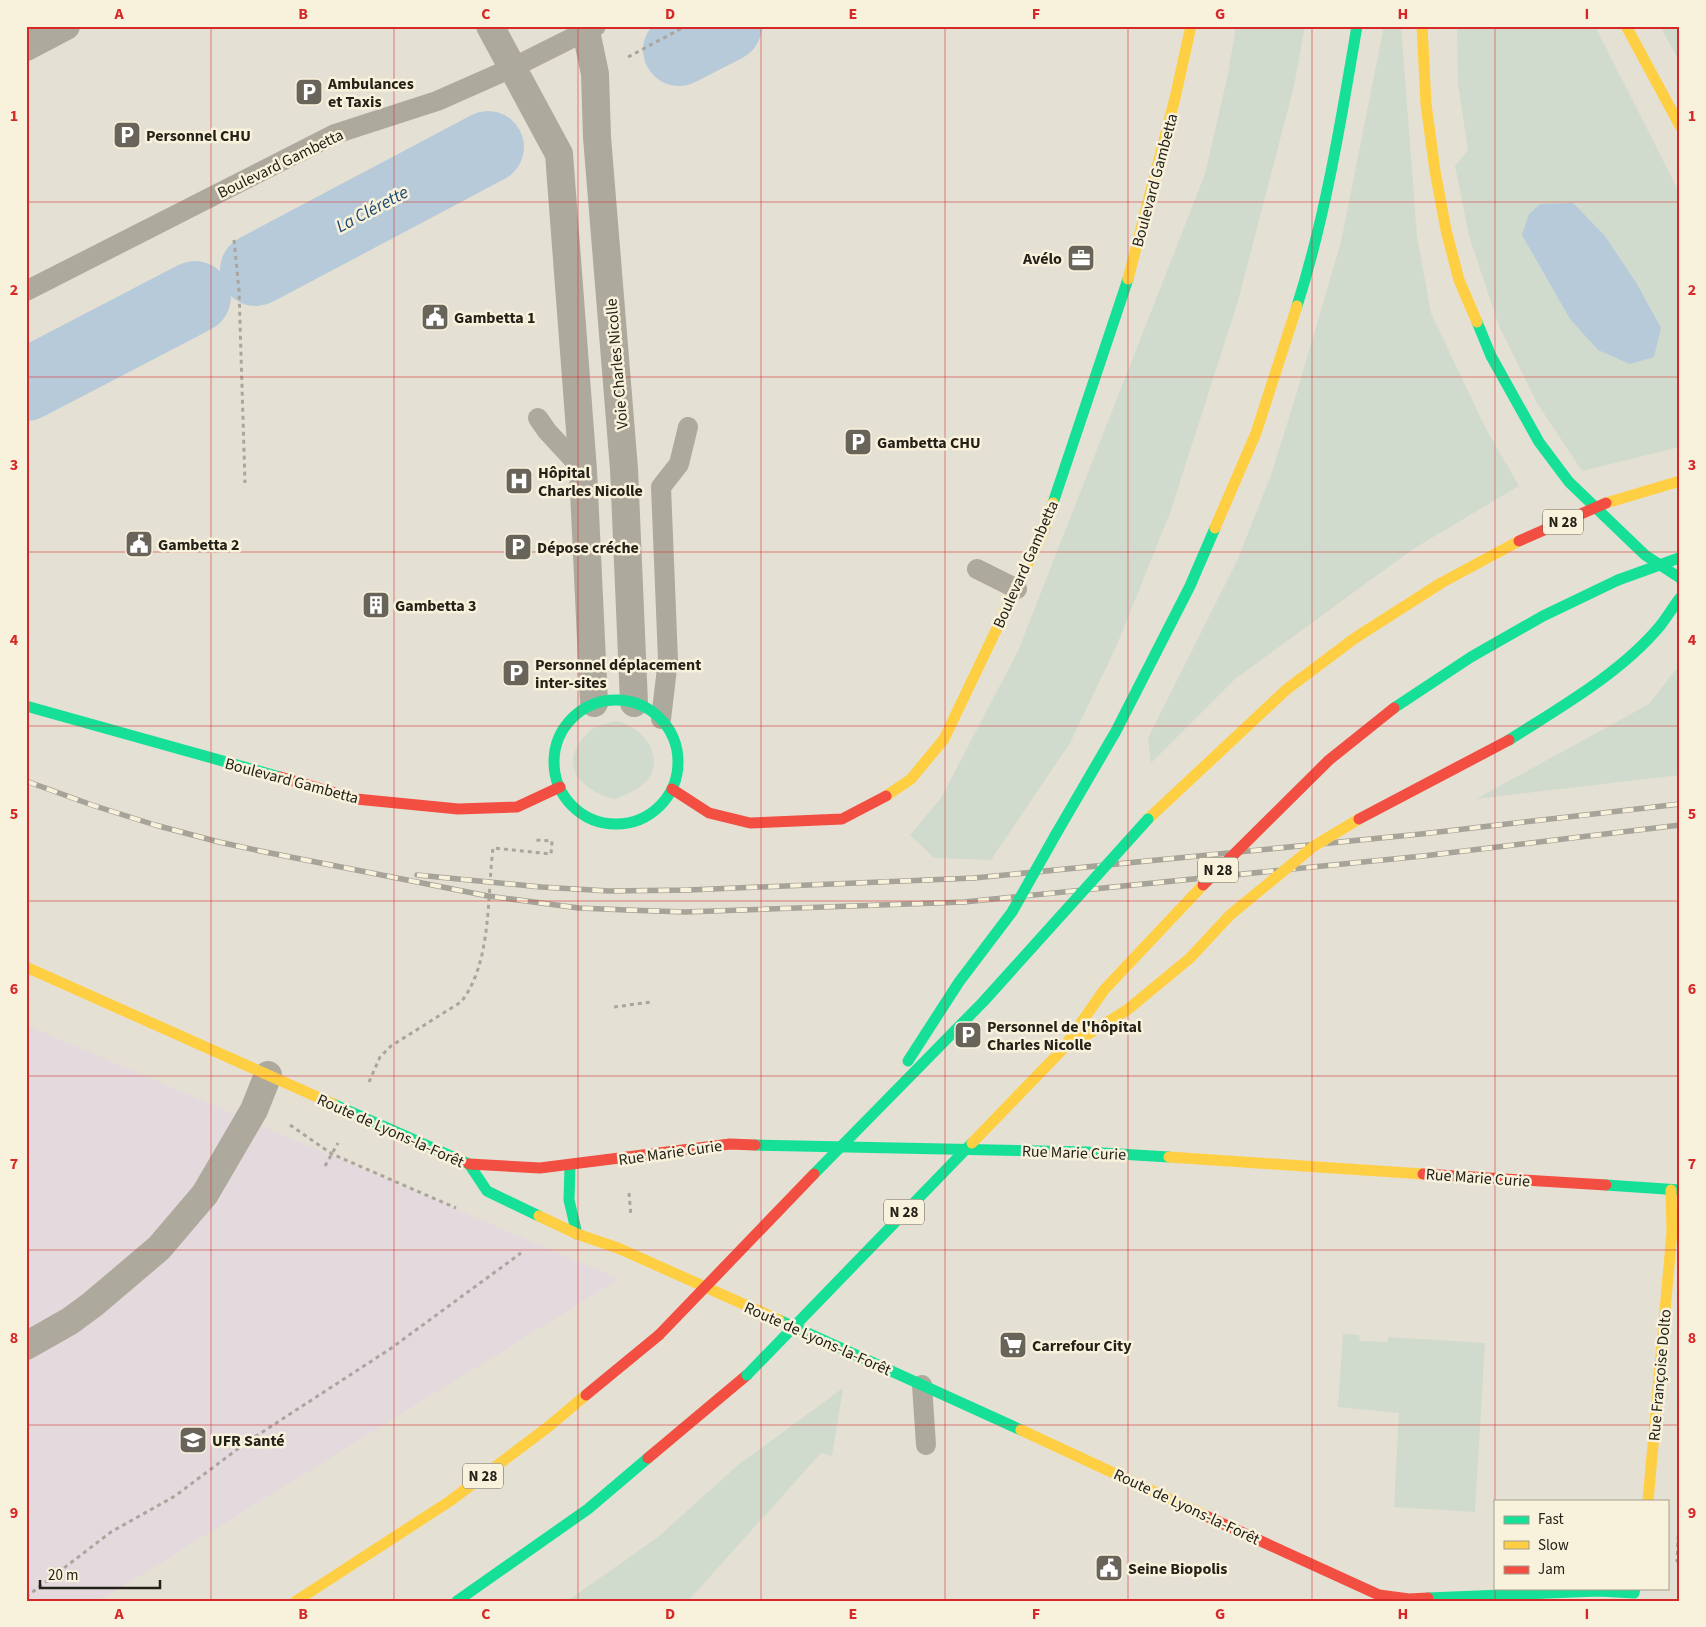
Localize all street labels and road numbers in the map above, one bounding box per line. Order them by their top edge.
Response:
street label: Boulevard Gambetta [1127,111,1183,250]
street label: Boulevard Gambetta [214,124,347,204]
street label: Voie Charles Nicolle [600,298,634,430]
street label: Boulevard Gambetta [988,497,1064,632]
road number: N 28 [1543,510,1583,534]
street label: Boulevard Gambetta [222,753,361,809]
road number: N 28 [1198,858,1238,882]
street label: Route de Lyons-la-Forêt [314,1089,468,1173]
street label: Rue Marie Curie [617,1135,723,1171]
street label: Rue Marie Curie [1021,1140,1127,1166]
street label: Rue Marie Curie [1425,1163,1531,1193]
road number: N 28 [884,1200,924,1224]
street label: Route de Lyons-la-Forêt [741,1297,895,1381]
street label: Rue Françoise Dolto [1643,1308,1677,1442]
street label: Route de Lyons-la-Forêt [1110,1463,1264,1551]
road number: N 28 [463,1464,503,1488]

